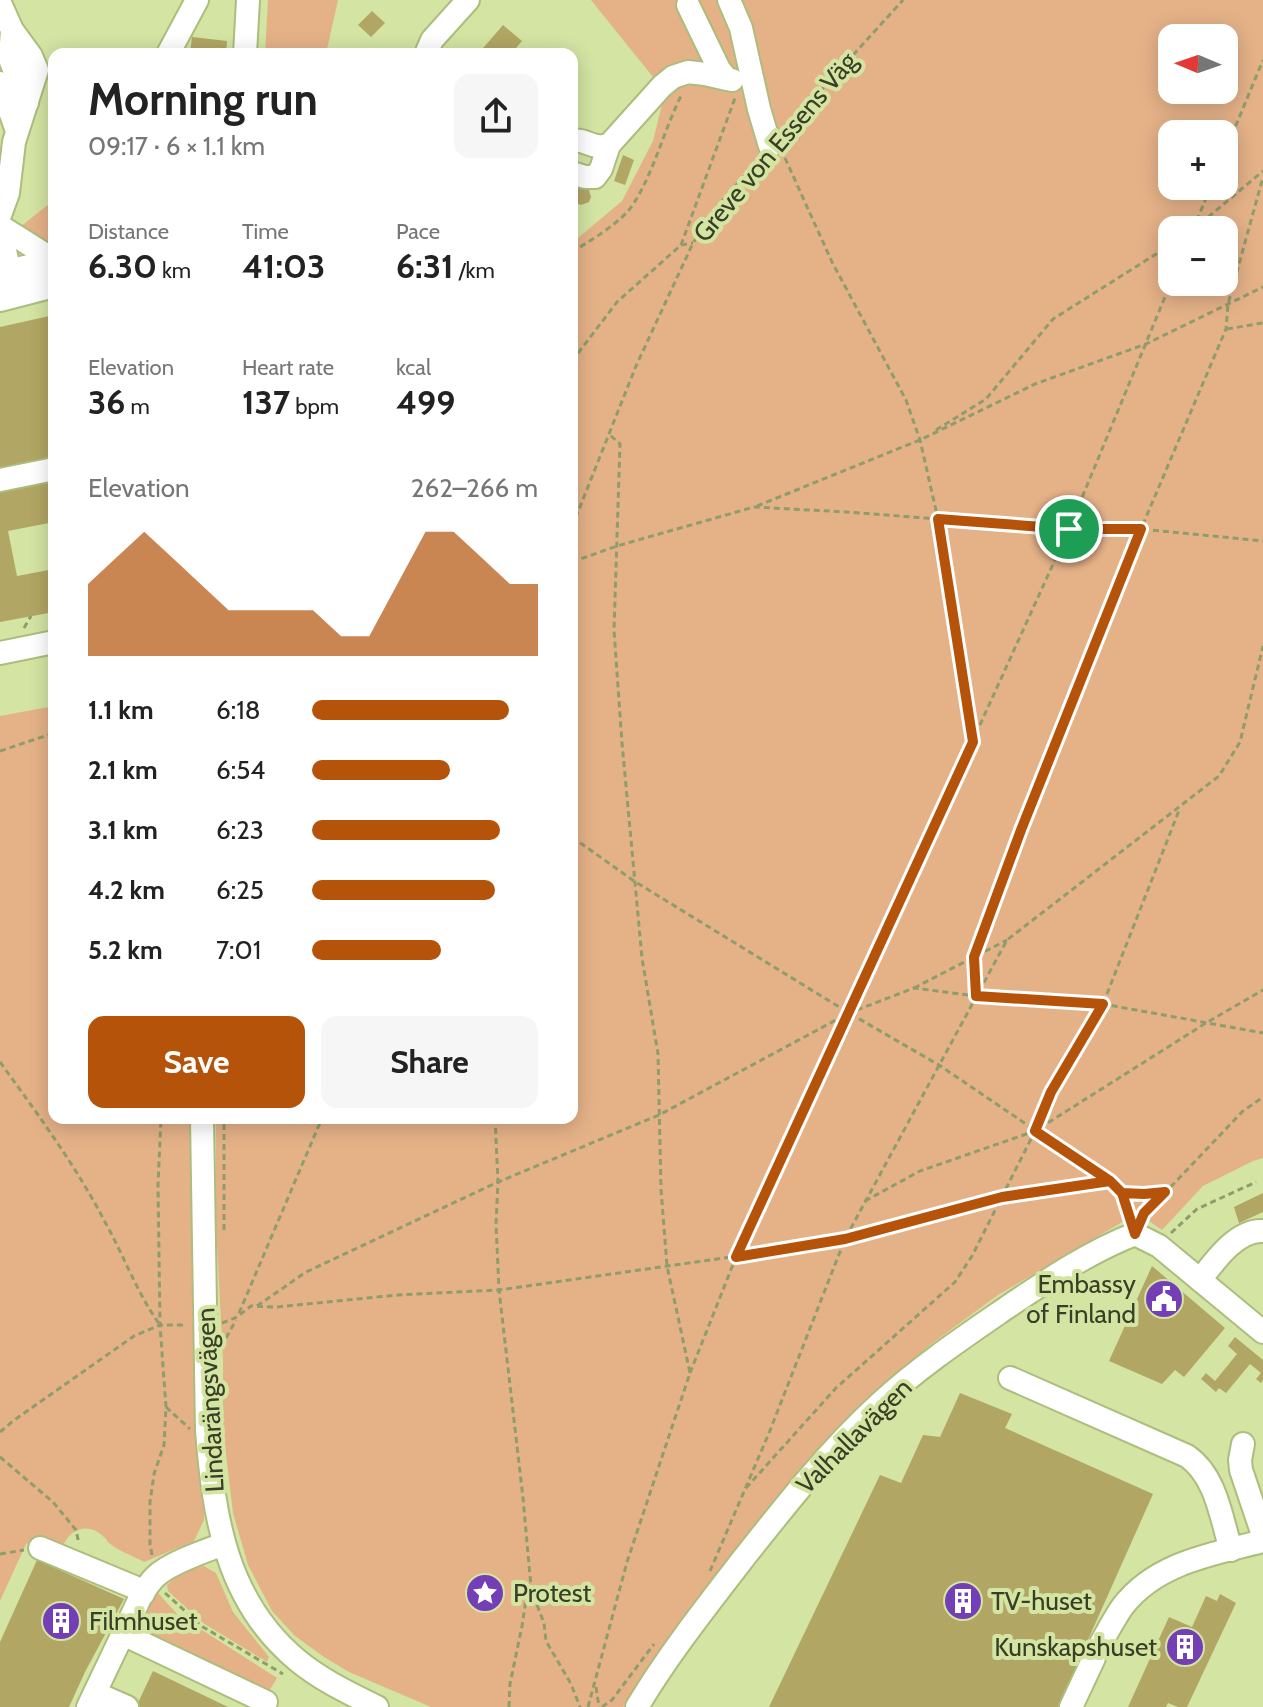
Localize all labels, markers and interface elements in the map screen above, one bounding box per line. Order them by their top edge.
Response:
north arrow [1158,24,1238,104]
map controls [1158,24,1238,296]
street label: Greve von Essens Väg [686,45,864,248]
text: Morning run [88,73,318,126]
button: share [454,74,538,158]
button: + [1158,120,1238,200]
text: 09:17 · 6 × 1.1 km [88,130,265,162]
button: − [1158,216,1238,296]
text: Distance [88,218,169,245]
text: Time [242,218,289,245]
text: Pace [396,218,440,245]
text: 6.30 [88,245,157,287]
text: 41:03 [242,245,325,287]
text: 6:31 [396,245,454,287]
text: km [157,257,191,284]
text: /km [454,257,495,284]
text: Elevation [88,354,174,381]
text: Heart rate [242,354,334,381]
text: kcal [396,354,431,381]
text: 36 [88,381,125,423]
text: 137 [242,381,290,423]
text: 499 [396,381,455,423]
text: m [125,393,150,420]
text: bpm [290,393,339,420]
text: Elevation [88,472,190,504]
text: 262–266 m [411,472,538,504]
pin [1035,495,1103,563]
icon: arrive [1047,507,1091,551]
text: 1.1 km [88,694,154,726]
text: 6:18 [216,694,260,726]
text: 2.1 km [88,754,158,786]
text: 6:54 [216,754,265,786]
text: 3.1 km [88,814,158,846]
text: 6:23 [216,814,264,846]
text: 4.2 km [88,874,165,906]
text: 6:25 [216,874,264,906]
text: 5.2 km [88,934,163,966]
text: 7:01 [216,934,261,966]
button: Save [88,1016,305,1108]
button: Share [321,1016,538,1108]
place label: Embassy of Finland [1026,1268,1136,1330]
public building icon: Embassy of Finland [1143,1278,1185,1320]
street label: Lindarängsvägen [189,1307,231,1493]
street label: Valhallavägen [790,1372,918,1500]
place icon: Protest [464,1572,506,1614]
place label: Protest [513,1577,591,1609]
building icon: TV-huset [942,1580,984,1622]
place label: TV-huset [991,1585,1092,1617]
building icon: Filmhuset [40,1600,82,1642]
place label: Filmhuset [89,1605,198,1637]
building icon: Kunskapshuset [1164,1626,1206,1668]
place label: Kunskapshuset [994,1631,1157,1663]

